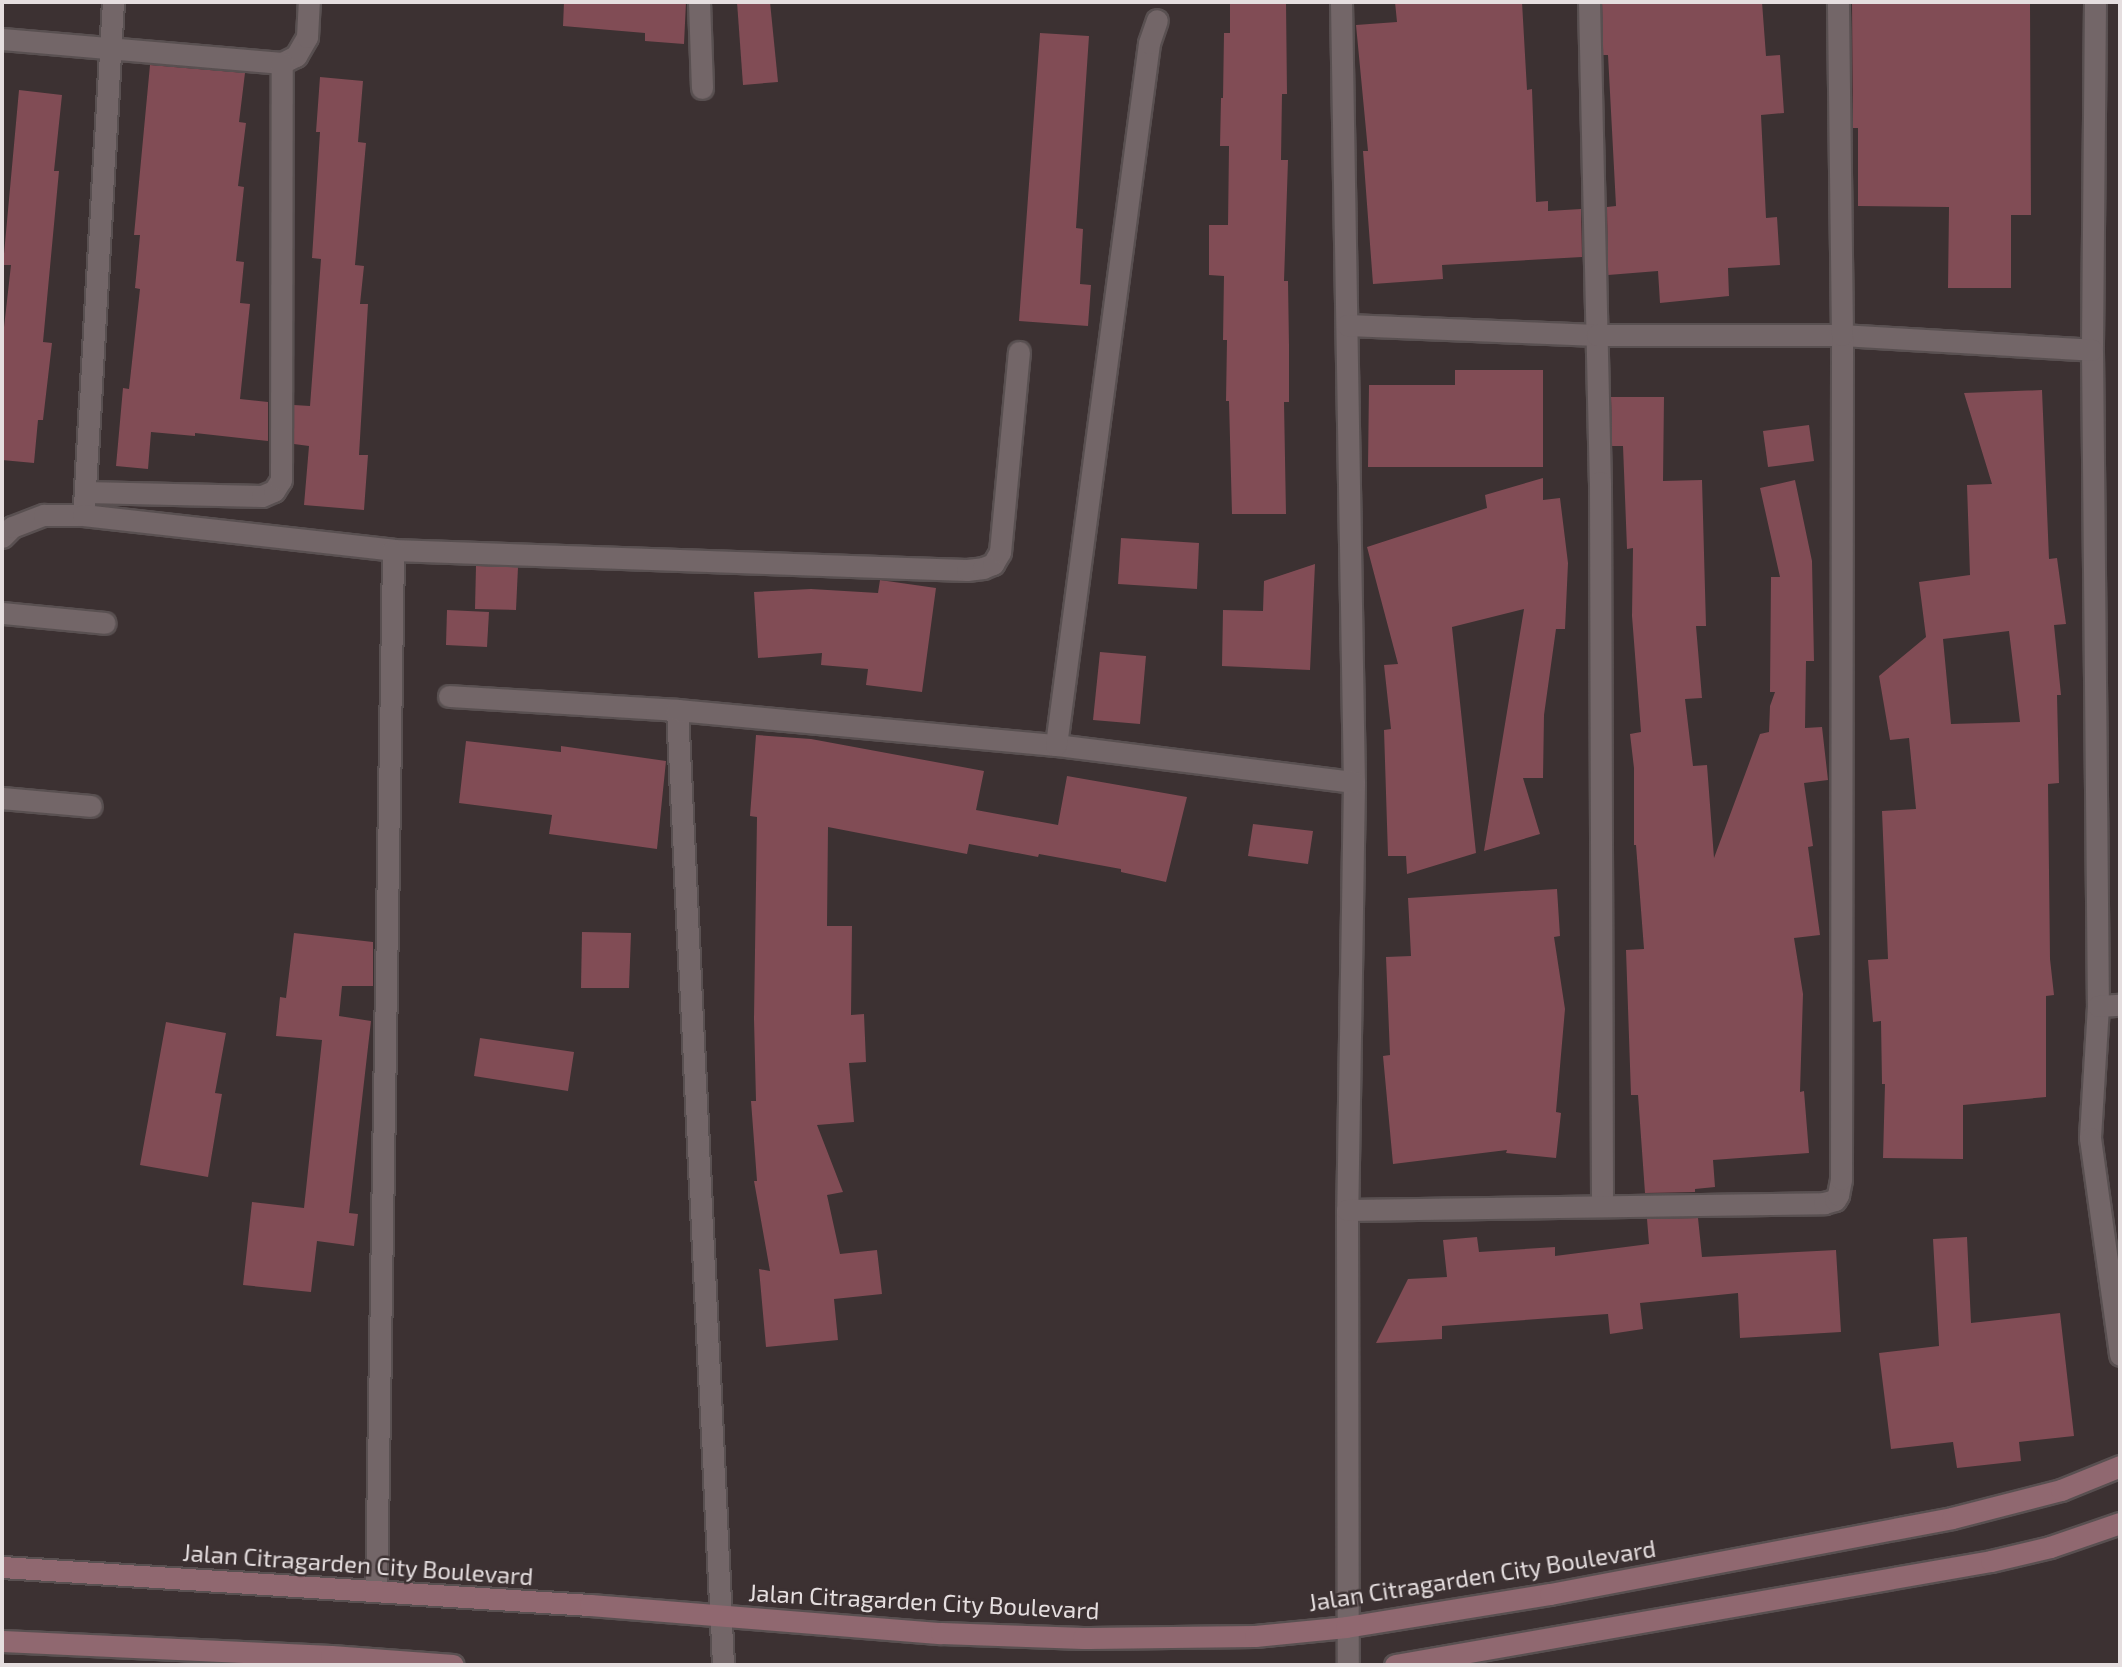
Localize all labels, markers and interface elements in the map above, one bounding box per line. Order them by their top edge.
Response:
street label: Jalan Citragarden City Boulevard [1306,1533,1658,1617]
street label: Jalan Citragarden City Boulevard [181,1537,535,1591]
street label: Jalan Citragarden City Boulevard [747,1577,1101,1625]

